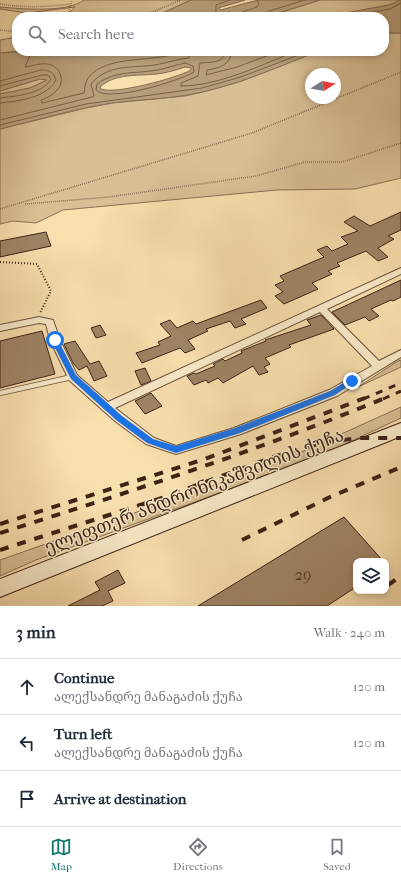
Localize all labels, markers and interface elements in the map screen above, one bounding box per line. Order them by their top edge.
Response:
search box [12,12,389,56]
icon: search [26,23,48,45]
text: Search here [58,25,134,43]
north arrow [305,68,341,104]
route start [46,331,64,349]
route end [343,372,361,390]
street label: ელეფთერ ანდრონიკაშვილის ქუჩა [42,425,347,558]
map controls [353,558,389,594]
button: layers [353,558,389,594]
house number: 29 [295,565,311,584]
text: 3 min [16,622,56,642]
text: Walk · 240 m [313,625,385,640]
text: Continue [54,669,114,687]
icon: ahead [16,676,38,698]
text: 120 m [353,679,385,694]
text: ალექსანდრე მანაგაძის ქუჩა [54,689,243,704]
text: Turn left [54,725,112,743]
icon: left [16,732,38,754]
text: 120 m [353,735,385,750]
text: ალექსანდრე მანაგაძის ქუჩა [54,745,243,760]
icon: arrive [16,788,38,810]
text: Arrive at destination [54,790,186,808]
tab: Map [50,836,72,873]
tab: Directions [173,836,223,873]
tab: Saved [323,836,351,873]

